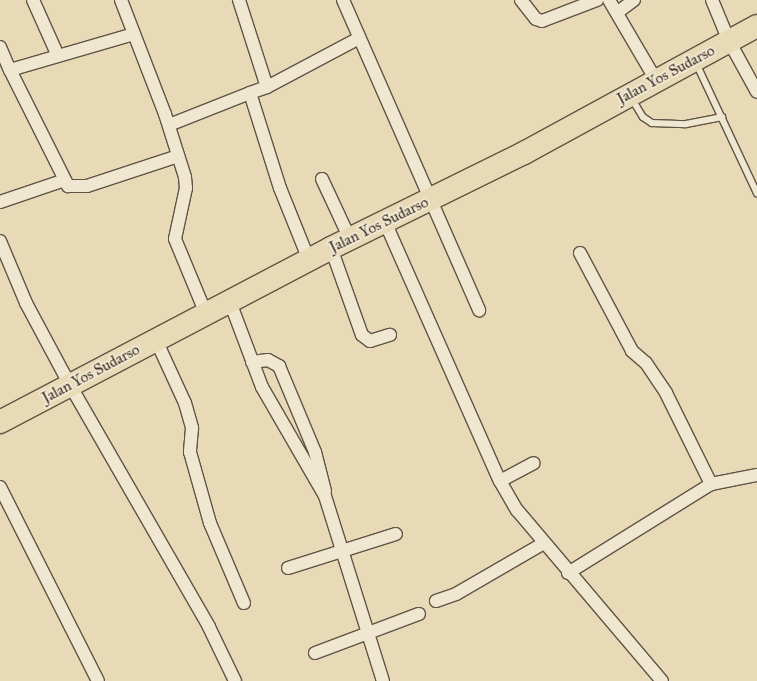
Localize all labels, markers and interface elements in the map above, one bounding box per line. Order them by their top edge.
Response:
street label: Jalan Yos Sudarso [614,42,718,108]
street label: Jalan Yos Sudarso [327,193,431,257]
street label: Jalan Yos Sudarso [39,341,143,407]

